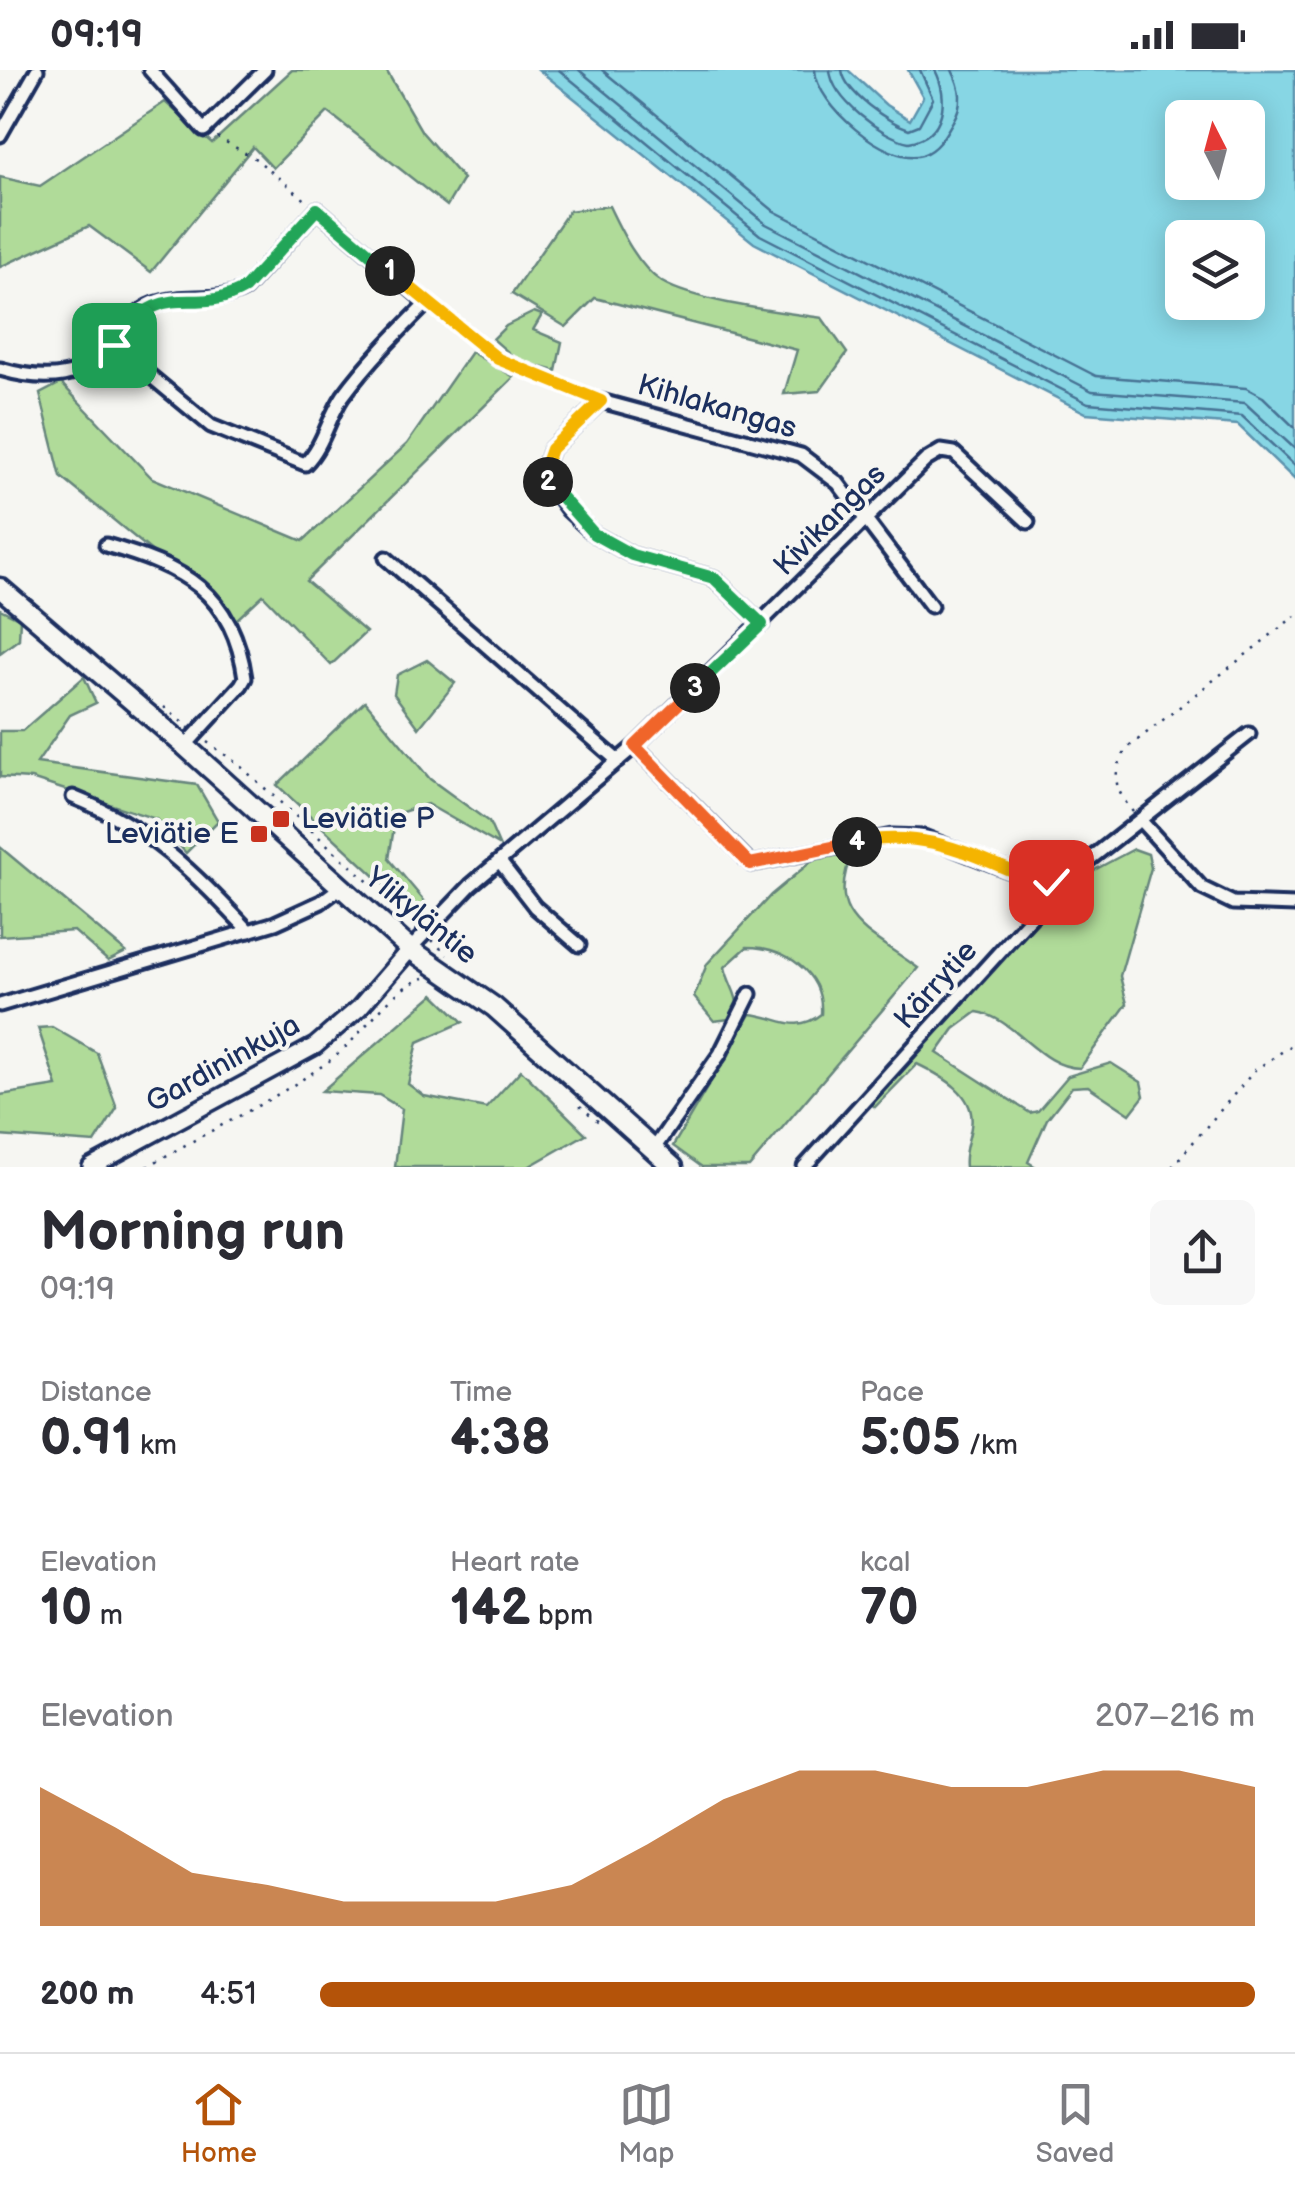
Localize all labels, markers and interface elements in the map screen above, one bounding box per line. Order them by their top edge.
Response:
text: 09:19 [50,13,143,58]
north arrow [1165,100,1265,200]
map controls [1165,100,1265,320]
button: layers [1165,220,1265,320]
pin: 1 [365,246,415,296]
text: 1 [384,254,396,287]
pin [72,303,157,388]
icon: arrive [87,318,142,373]
street label: Kihlakangas [633,367,801,447]
street label: Kivikangas [766,456,894,584]
pin: 2 [523,457,573,507]
text: 2 [540,465,556,498]
pin: 3 [670,663,720,713]
text: 3 [687,671,703,704]
place label: Leviätie P [301,801,435,837]
marker: Leviätie P [270,808,292,830]
place label: Leviätie E [105,816,239,852]
pin: 4 [832,817,882,867]
marker: Leviätie E [248,823,270,845]
text: 4 [849,825,865,858]
pin [1009,840,1094,925]
icon: check [1024,855,1079,910]
street label: Ylikyläntie [357,859,485,972]
street label: Kärrytie [887,933,985,1037]
street label: Gardininkuja [140,1007,306,1121]
text: Morning run [40,1199,345,1266]
button: share [1150,1200,1255,1305]
text: 09:19 [40,1270,115,1309]
text: Distance [40,1376,152,1409]
text: Time [450,1376,512,1409]
text: Pace [860,1376,924,1409]
text: 0.91 [40,1409,133,1469]
text: 4:38 [450,1409,551,1469]
text: 5:05 [860,1409,961,1469]
text: km [133,1429,177,1462]
text: /km [961,1429,1018,1462]
text: Elevation [40,1546,157,1579]
text: Heart rate [450,1546,579,1579]
text: kcal [860,1546,910,1579]
text: 10 [40,1579,92,1639]
text: 142 [450,1579,530,1639]
text: 70 [860,1579,919,1639]
text: m [92,1599,123,1632]
text: bpm [530,1599,593,1632]
text: Elevation [40,1697,173,1736]
text: 207–216 m [1095,1697,1255,1736]
text: 200 m [40,1975,134,2014]
text: 4:51 [200,1975,257,2014]
tab: Home [181,2077,257,2170]
tab: Map [618,2077,674,2170]
tab: Saved [1036,2077,1114,2170]

